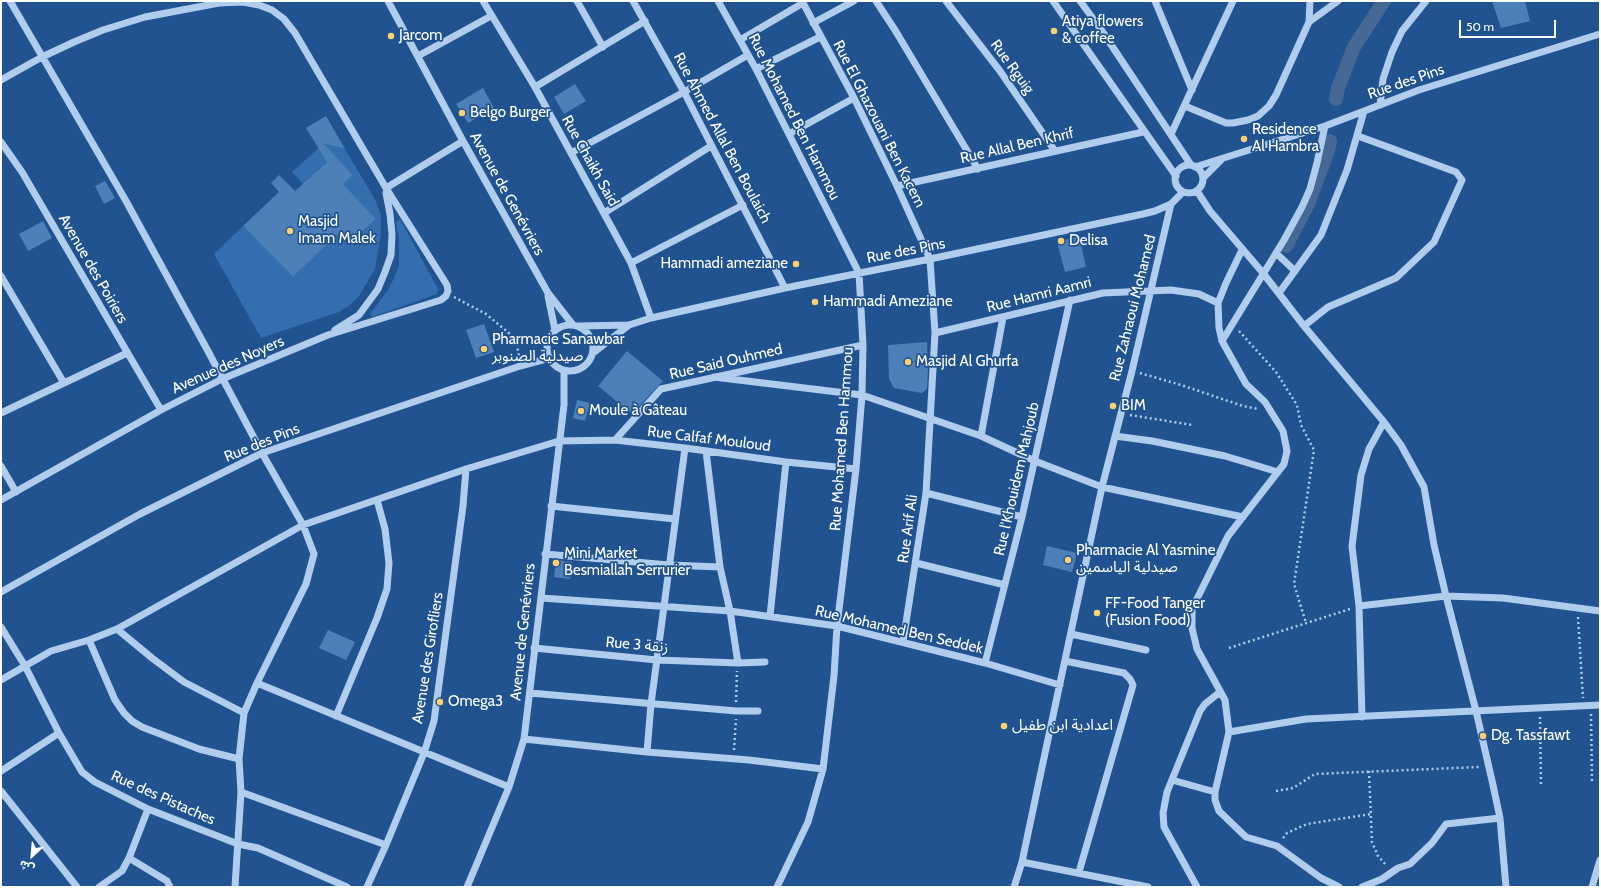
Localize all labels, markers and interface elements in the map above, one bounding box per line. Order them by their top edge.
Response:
scale bar [1461,12,1558,38]
place label: Atiya flowers & coffee [1062,13,1143,48]
text: 50 m [1466,19,1494,34]
marker: Atiya flowers & coffee [1049,26,1059,36]
place label: Jarcom [399,27,443,45]
marker: Jarcom [386,31,396,41]
street label: Rue Mohamed Ben Hammou [744,31,844,203]
street label: Rue Rguig [986,36,1038,98]
street label: Rue El Ghazouani Ben Kacem [829,37,929,211]
street label: Rue Ahmed Allal Ben Boulaich [669,50,775,226]
street label: Rue des Pins [1365,61,1447,103]
place label: Belgo Burger [470,104,551,122]
marker: Belgo Burger [457,108,467,118]
street label: Rue Chaikh Said [558,112,622,210]
place label: Residence Al Hambra [1252,121,1319,156]
street label: Rue Allal Ben Khrif [958,124,1076,168]
street label: Avenue de Genévriers [466,129,548,259]
marker: Residence Al Hambra [1239,134,1249,144]
street label: Avenue des Poiriers [54,211,132,327]
place label: Masjid Imam Malek [298,213,376,248]
marker: Masjid Imam Malek [285,226,295,236]
place label: Delisa [1069,232,1108,250]
street label: Rue Zahraoui Mohamed [1106,233,1160,383]
street label: Rue des Pins [865,235,947,267]
marker: Delisa [1056,236,1066,246]
place label: Hammadi ameziane [660,255,788,273]
marker: Hammadi ameziane [791,259,801,269]
street label: Rue Hamri Aamri [985,273,1093,317]
place label: Hammadi Ameziane [823,293,953,311]
marker: Hammadi Ameziane [810,297,820,307]
place label: Pharmacie Sanawbar صيدلية الصنوبر [492,331,624,366]
street label: Avenue des Noyers [169,332,287,398]
street label: Rue Said Ouhmed [668,340,784,384]
marker: Pharmacie Sanawbar صيدلية الصنوبر [479,344,489,354]
street label: Rue Mohamed Ben Hammou [827,346,857,532]
place label: Masjid Al Ghurfa [916,353,1018,371]
marker: Masjid Al Ghurfa [903,357,913,367]
place label: BIM [1121,397,1146,415]
street label: Rue l'Khouidem Mahjoub [991,400,1043,558]
marker: BIM [1108,401,1118,411]
place label: Moule à Gâteau [589,402,687,420]
marker: Moule à Gâteau [576,406,586,416]
street label: Rue des Pins [222,420,302,466]
street label: Rue Calfaf Mouloud [646,423,772,455]
street label: Rue Arif Ali [894,494,922,564]
place label: Pharmacie Al Yasmine صيدلية الياسمين [1076,542,1215,577]
place label: Mini Market Besmiallah Serrurier [564,545,690,580]
marker: Pharmacie Al Yasmine صيدلية الياسمين [1063,555,1073,565]
marker: Mini Market Besmiallah Serrurier [551,558,561,568]
street label: Avenue de Genévriers [507,562,539,702]
street label: Avenue des Girofliers [409,591,447,725]
place label: FF-Food Tanger (Fusion Food) [1105,595,1205,630]
street label: Rue Mohamed Ben Seddek [813,602,985,658]
marker: FF-Food Tanger (Fusion Food) [1092,608,1102,618]
street label: Rue 3 زنقة [605,633,669,657]
place label: Omega3 [448,693,503,711]
marker: Omega3 [435,697,445,707]
place label: اعدادية ابن طفيل [1012,717,1113,735]
marker: اعدادية ابن طفيل [999,721,1009,731]
place label: Dg. Tassfawt [1491,727,1570,745]
marker: Dg. Tassfawt [1478,731,1488,741]
street label: Rue des Pistaches [108,767,218,829]
north arrow [12,836,52,876]
text: ش [17,857,37,876]

